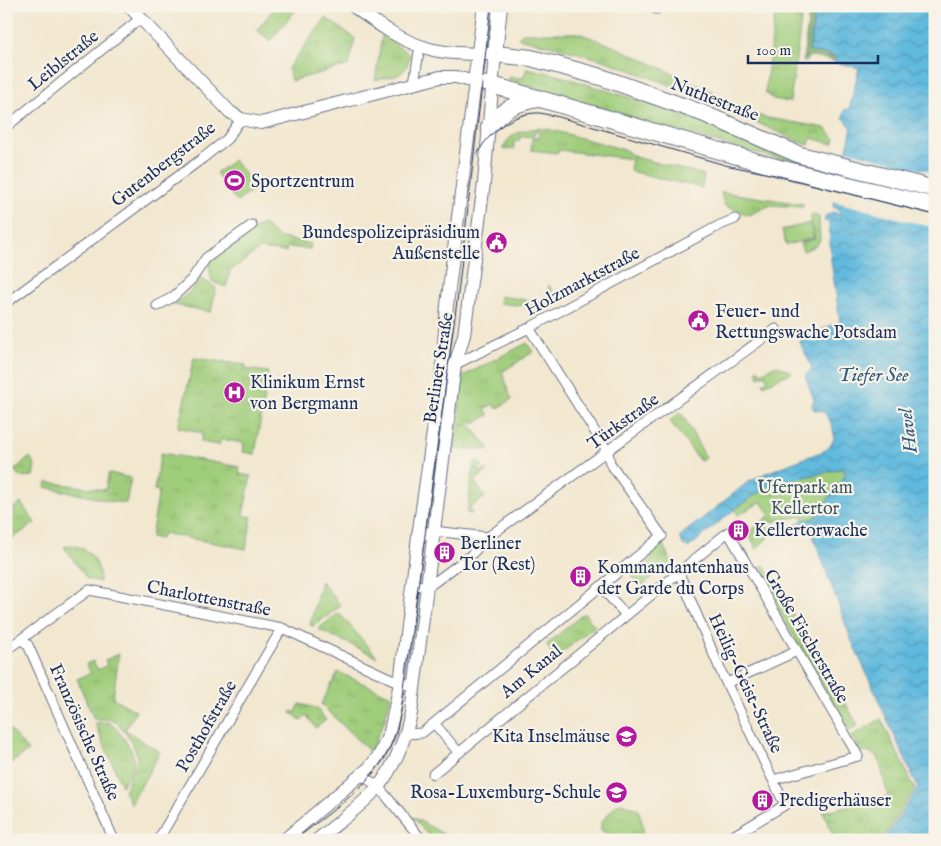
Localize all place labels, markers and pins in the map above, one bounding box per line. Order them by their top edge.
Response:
sports icon: Sportzentrum [223,169,247,193]
place label: Sportzentrum [251,171,355,194]
place label: Bundespolizeipräsidium Außenstelle [302,222,480,266]
public building icon: Bundespolizeipräsidium Außenstelle [484,230,508,254]
place label: Feuer- und Rettungswache Potsdam [715,301,897,345]
public building icon: Feuer- und Rettungswache Potsdam [687,309,711,333]
place label: Klinikum Ernst von Bergmann [250,372,365,416]
hospital icon: Klinikum Ernst von Bergmann [222,380,246,404]
building icon: Kellertorwache [726,518,750,542]
place label: Kellertorwache [754,520,867,543]
place label: Berliner Tor (Rest) [460,533,535,577]
building icon: Berliner Tor (Rest) [432,541,456,565]
place label: Kommandantenhaus der Garde du Corps [597,557,749,601]
building icon: Kommandantenhaus der Garde du Corps [569,565,593,589]
school or university icon: Kita Inselmäuse [614,724,638,748]
place label: Kita Inselmäuse [492,726,610,749]
school or university icon: Rosa-Luxemburg-Schule [605,780,629,804]
place label: Rosa-Luxemburg-Schule [410,782,601,805]
building icon: Predigerhäuser [751,788,775,812]
place label: Predigerhäuser [779,790,892,813]

